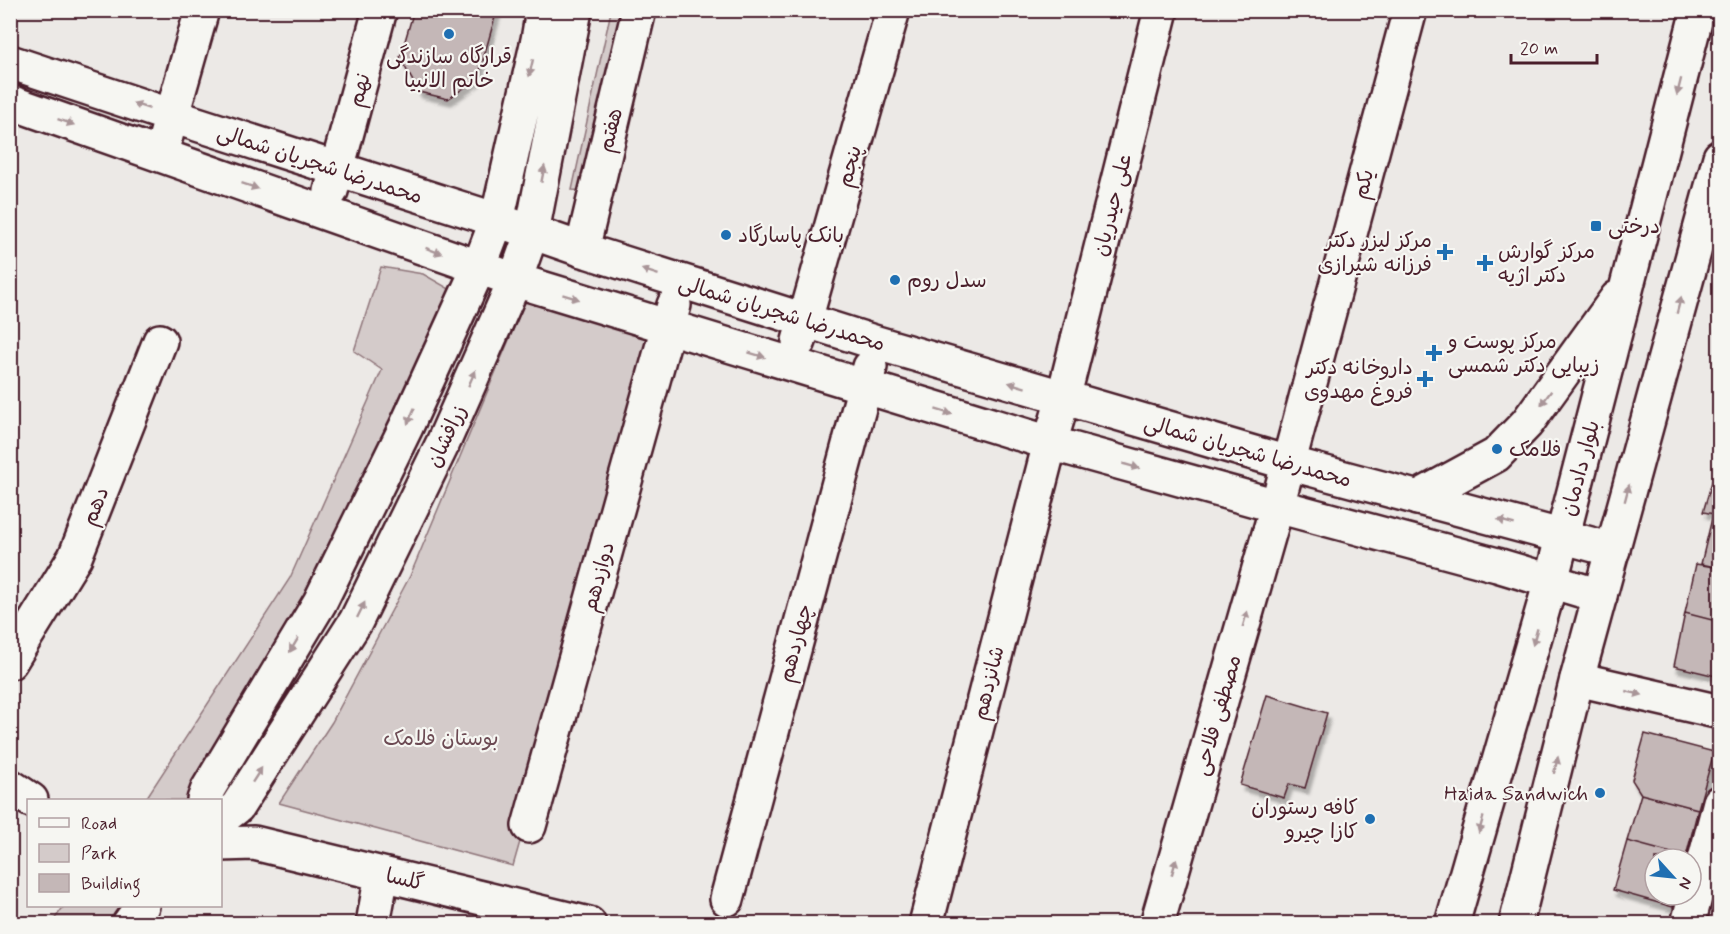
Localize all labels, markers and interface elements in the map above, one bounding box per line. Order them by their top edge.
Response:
marker: قرارگاه سازندگی خاتم الانبیا [442,27,456,41]
scale bar [1511,27,1596,65]
text: 20 m [1520,37,1558,61]
place label: قرارگاه سازندگی خاتم الانبیا [386,43,512,96]
one-way arrow [526,59,536,77]
street label: نهم [342,70,379,111]
one-way arrow [1673,78,1683,97]
one-way arrow [132,101,150,110]
street label: هفتم [592,105,631,156]
one-way arrow [57,117,75,127]
street label: محمدرضا شجریان شمالی [213,119,426,211]
street label: پنجم [831,142,870,191]
street label: علی حیدریان [1087,151,1139,260]
one-way arrow [539,165,548,184]
street label: یکم [1347,166,1382,202]
one-way arrow [241,182,259,192]
place label: درختی [1608,213,1660,241]
marker: درختی [1589,219,1603,233]
place label: بانک پاسارگاد [738,222,844,250]
place label: مرکز لیزر دکتر فرزانه شیرازی [1318,227,1432,279]
marker: بانک پاسارگاد [719,228,733,242]
place label: مرکز گوارش دکتر اژیه [1498,238,1595,290]
marker: مرکز لیزر دکتر فرزانه شیرازی [1436,243,1454,261]
one-way arrow [425,246,443,256]
marker: مرکز گوارش دکتر اژیه [1476,254,1494,272]
one-way arrow [641,266,659,276]
place label: سدل روم [907,267,987,296]
street label: محمدرضا شجریان شمالی [675,269,888,359]
marker: سدل روم [888,273,902,287]
one-way arrow [562,293,580,302]
one-way arrow [1675,296,1684,314]
place label: مرکز پوست و زیبایی دکتر شمسی [1446,328,1600,380]
marker: مرکز پوست و زیبایی دکتر شمسی [1425,344,1443,362]
one-way arrow [748,350,766,360]
place label: داروخانه دکتر فروغ مهدوی [1304,354,1413,406]
one-way arrow [467,368,477,386]
marker: داروخانه دکتر فروغ مهدوی [1418,372,1432,386]
one-way arrow [1008,380,1026,389]
one-way arrow [1540,390,1552,405]
street label: زرافشان [420,400,474,472]
one-way arrow [407,407,416,424]
one-way arrow [935,408,953,417]
street label: محمدرضا شجریان شمالی [1141,409,1355,495]
street label: بلوار دادمان [1555,417,1607,519]
place label: فلامک [1509,436,1561,464]
marker: فلامک [1490,442,1504,456]
one-way arrow [1122,462,1140,471]
street label: دهم [76,483,117,530]
one-way arrow [1623,484,1633,502]
one-way arrow [1497,516,1515,526]
street label: دوازدهم [576,539,623,616]
street label: چهاردهم [772,601,821,686]
one-way arrow [356,602,366,619]
one-way arrow [1241,610,1250,628]
one-way arrow [1530,628,1539,646]
one-way arrow [289,637,299,654]
street label: شانزدهم [966,643,1013,724]
street label: مصطفی فلاحی [1187,652,1249,779]
one-way arrow [1625,688,1643,698]
park label: بوستان فلامک [383,725,499,753]
one-way arrow [1551,756,1561,774]
one-way arrow [251,767,262,783]
place label: Haida Sandwich [1444,780,1588,808]
marker: Haida Sandwich [1593,786,1607,800]
place label: کافه رستوران کازا چیرو [1251,794,1358,846]
legend [27,799,222,907]
text: Road [81,812,117,836]
marker: کافه رستوران کازا چیرو [1363,812,1377,826]
one-way arrow [1476,816,1485,834]
text: Park [81,842,117,866]
north arrow [1643,847,1703,907]
one-way arrow [1169,858,1179,876]
street label: گلسا [383,862,427,898]
text: Building [81,872,141,898]
text: N [1673,874,1697,893]

